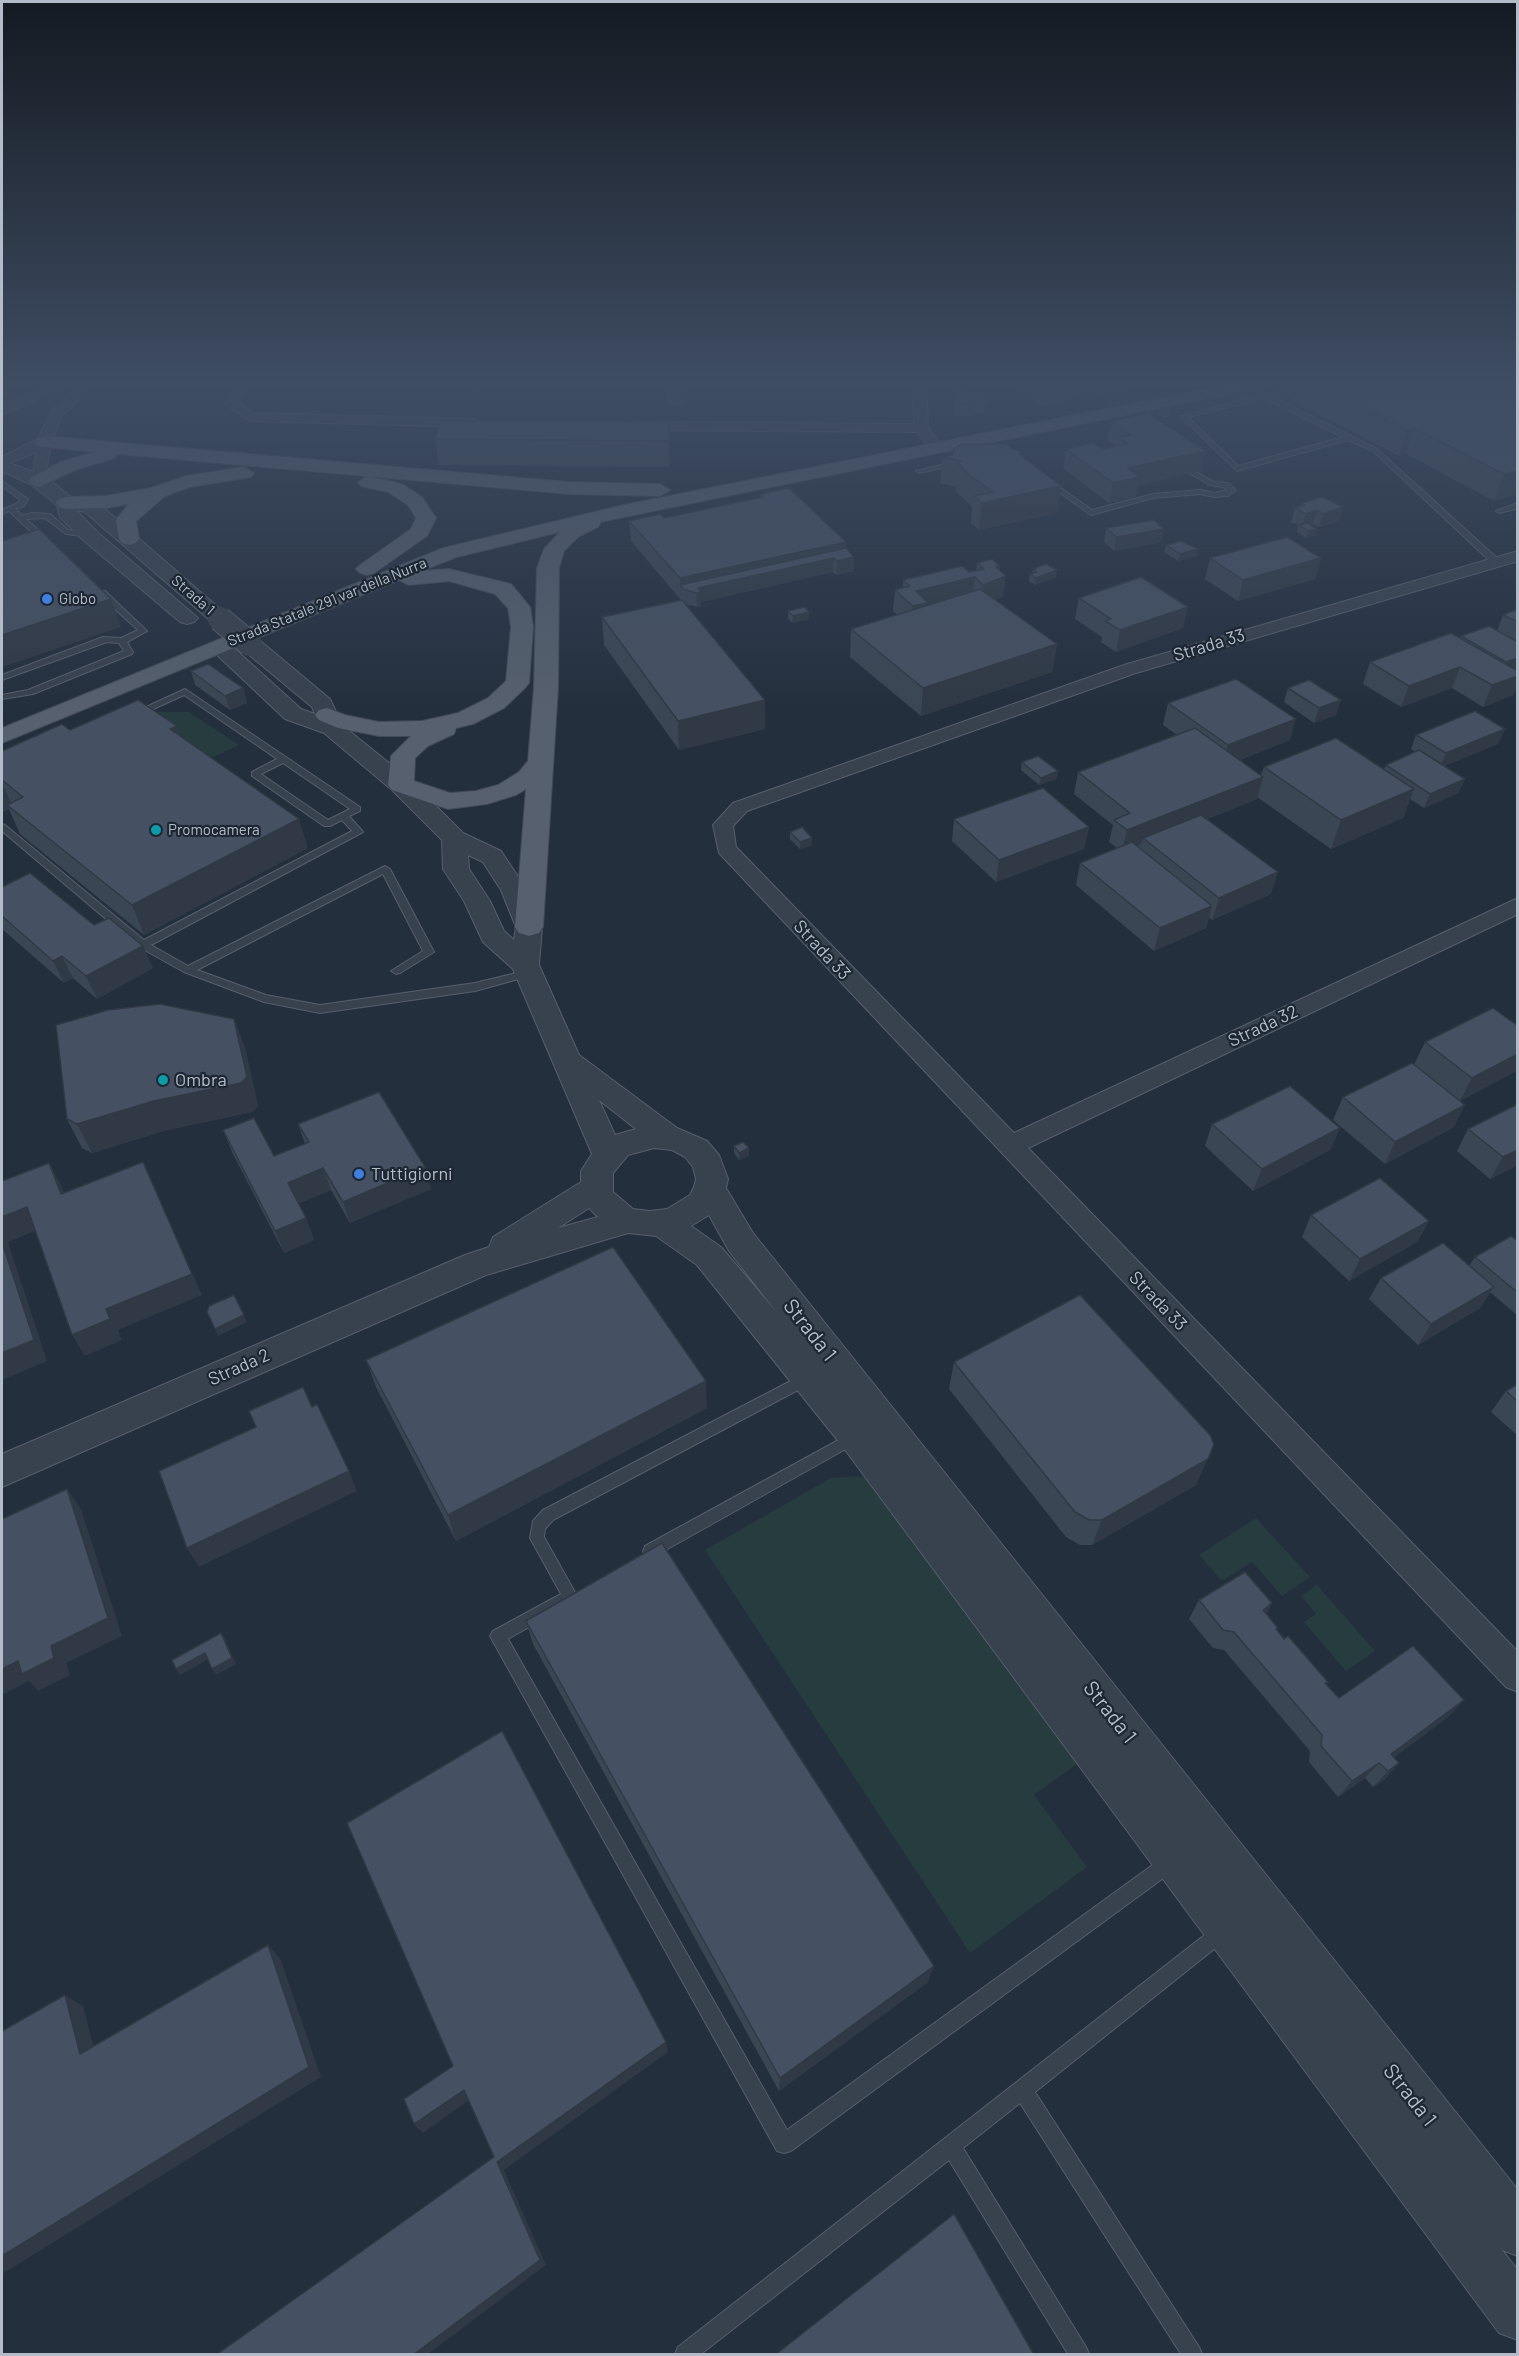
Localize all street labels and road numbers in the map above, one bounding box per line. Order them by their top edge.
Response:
street label: Strada Statale 291 var della Nurra [225,554,429,650]
street label: Strada 1 [168,571,218,619]
street label: Strada 33 [1170,624,1248,666]
street label: Strada 33 [789,916,855,984]
street label: Strada 32 [1225,1001,1301,1051]
street label: Strada 33 [1125,1267,1191,1335]
street label: Strada 1 [778,1294,842,1366]
street label: Strada 2 [205,1344,273,1390]
street label: Strada 1 [1078,1676,1142,1748]
street label: Strada 1 [1378,2059,1442,2131]

